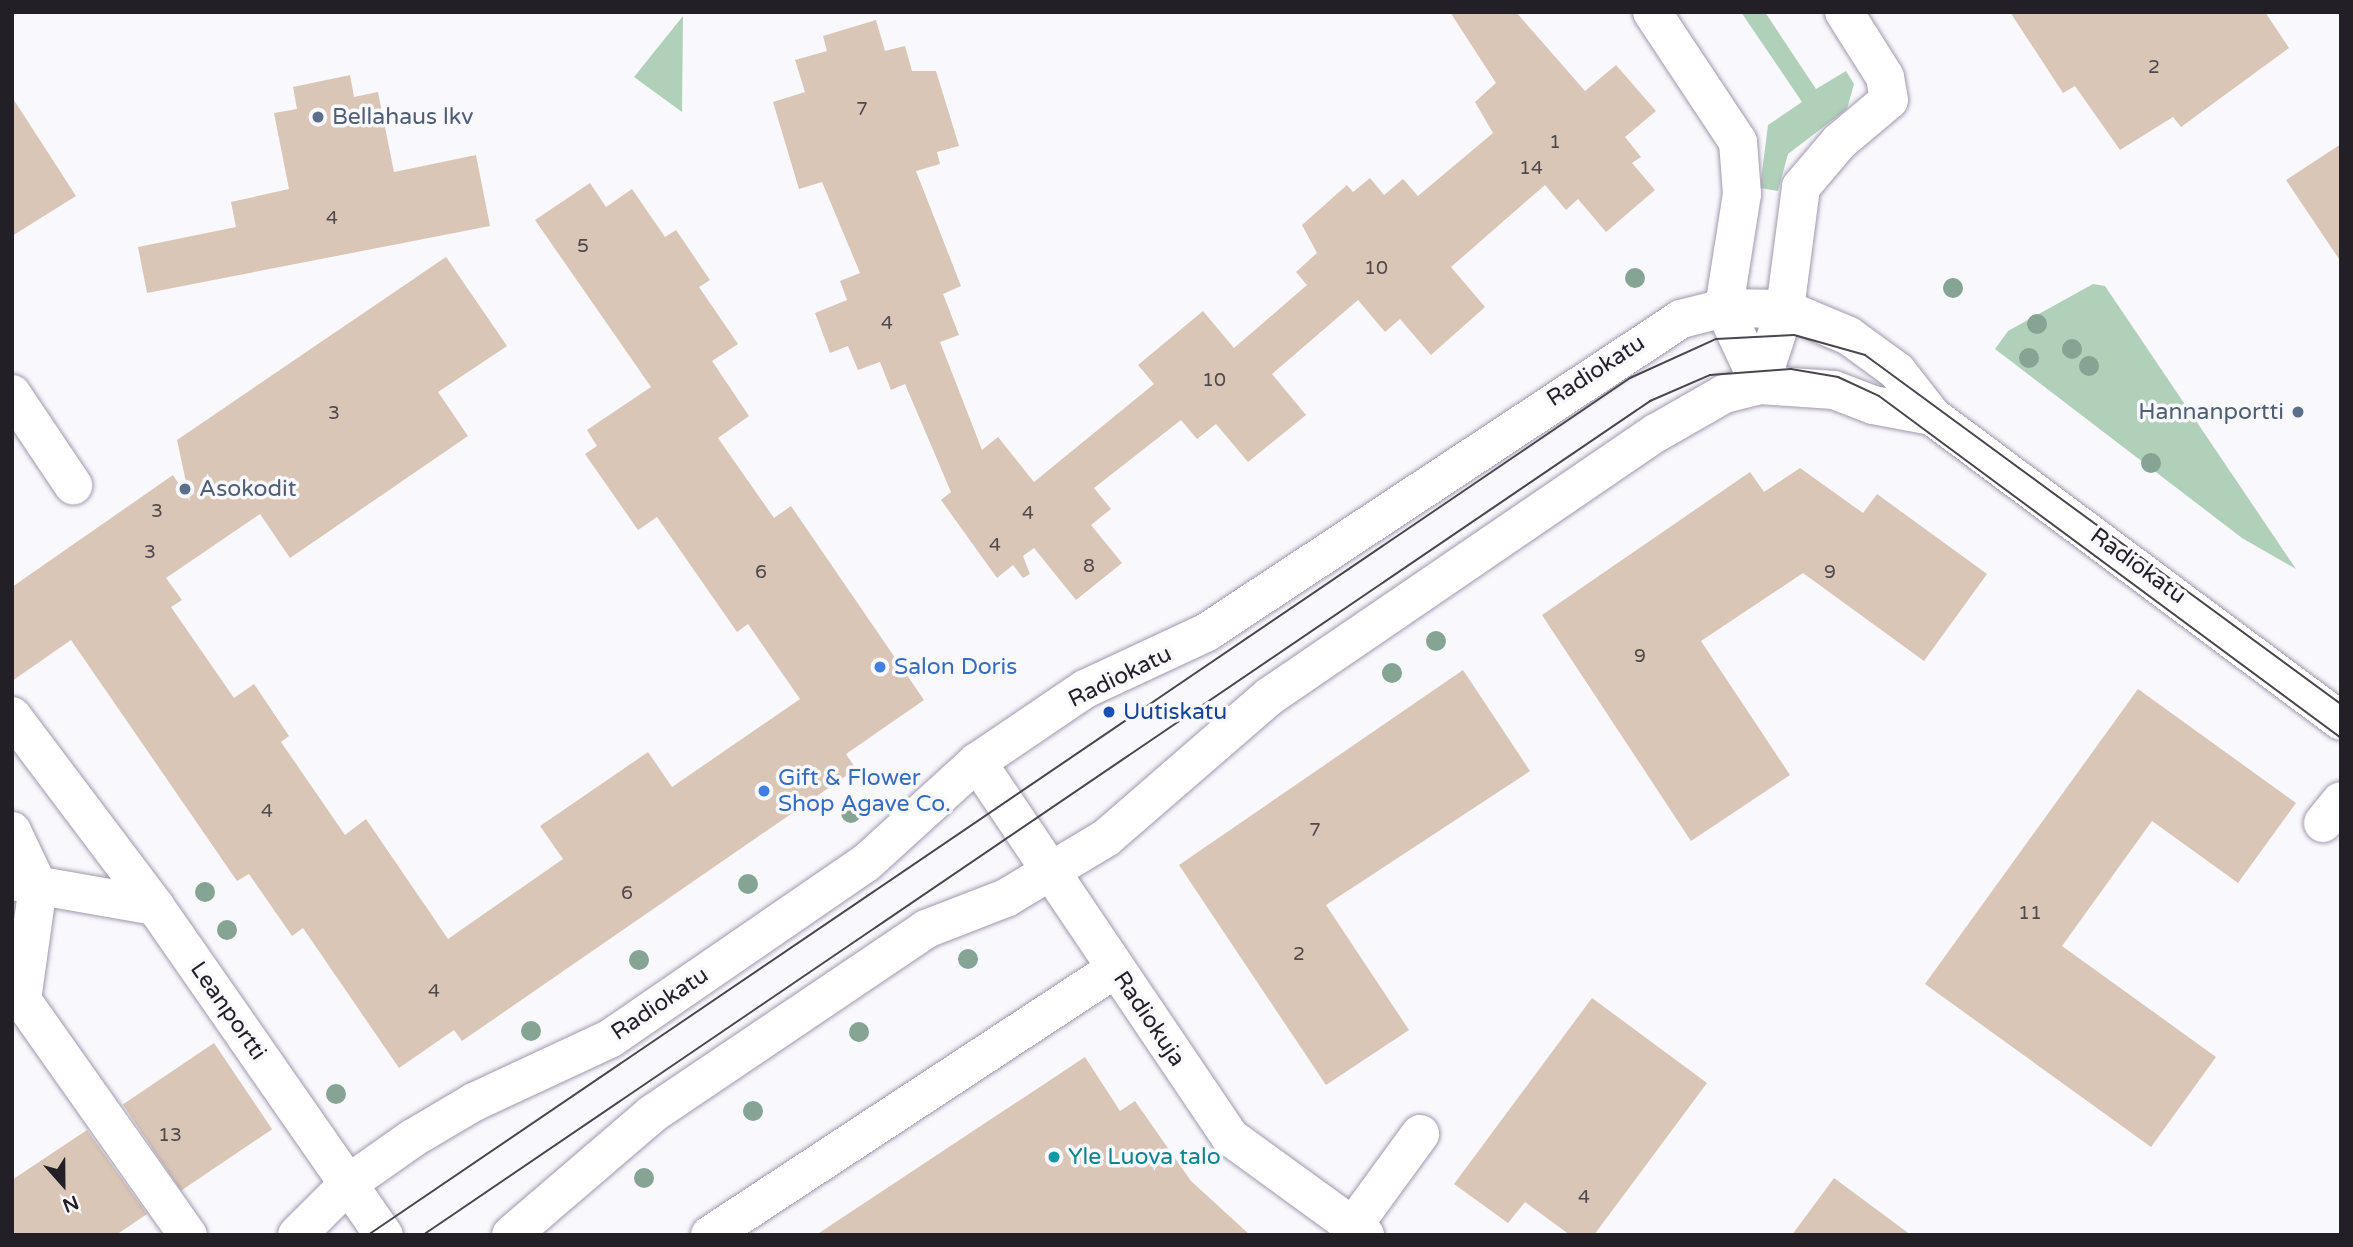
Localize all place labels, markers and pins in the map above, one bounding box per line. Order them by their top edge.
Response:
place label: Bellahaus lkv [332,103,474,131]
marker: Bellahaus lkv [310,109,326,125]
place label: Hannanportti [2138,398,2284,426]
marker: Hannanportti [2290,404,2306,420]
place label: Asokodit [199,475,297,503]
marker: Asokodit [177,481,193,497]
place label: Salon Doris [894,653,1017,681]
marker: Salon Doris [872,659,888,675]
place label: Uutiskatu [1123,698,1227,726]
marker: Uutiskatu [1101,704,1117,720]
place label: Gift & Flower Shop Agave Co. [778,764,951,818]
marker: Gift & Flower Shop Agave Co. [756,783,772,799]
place label: Yle Luova talo [1068,1143,1221,1171]
marker: Yle Luova talo [1046,1149,1062,1165]

